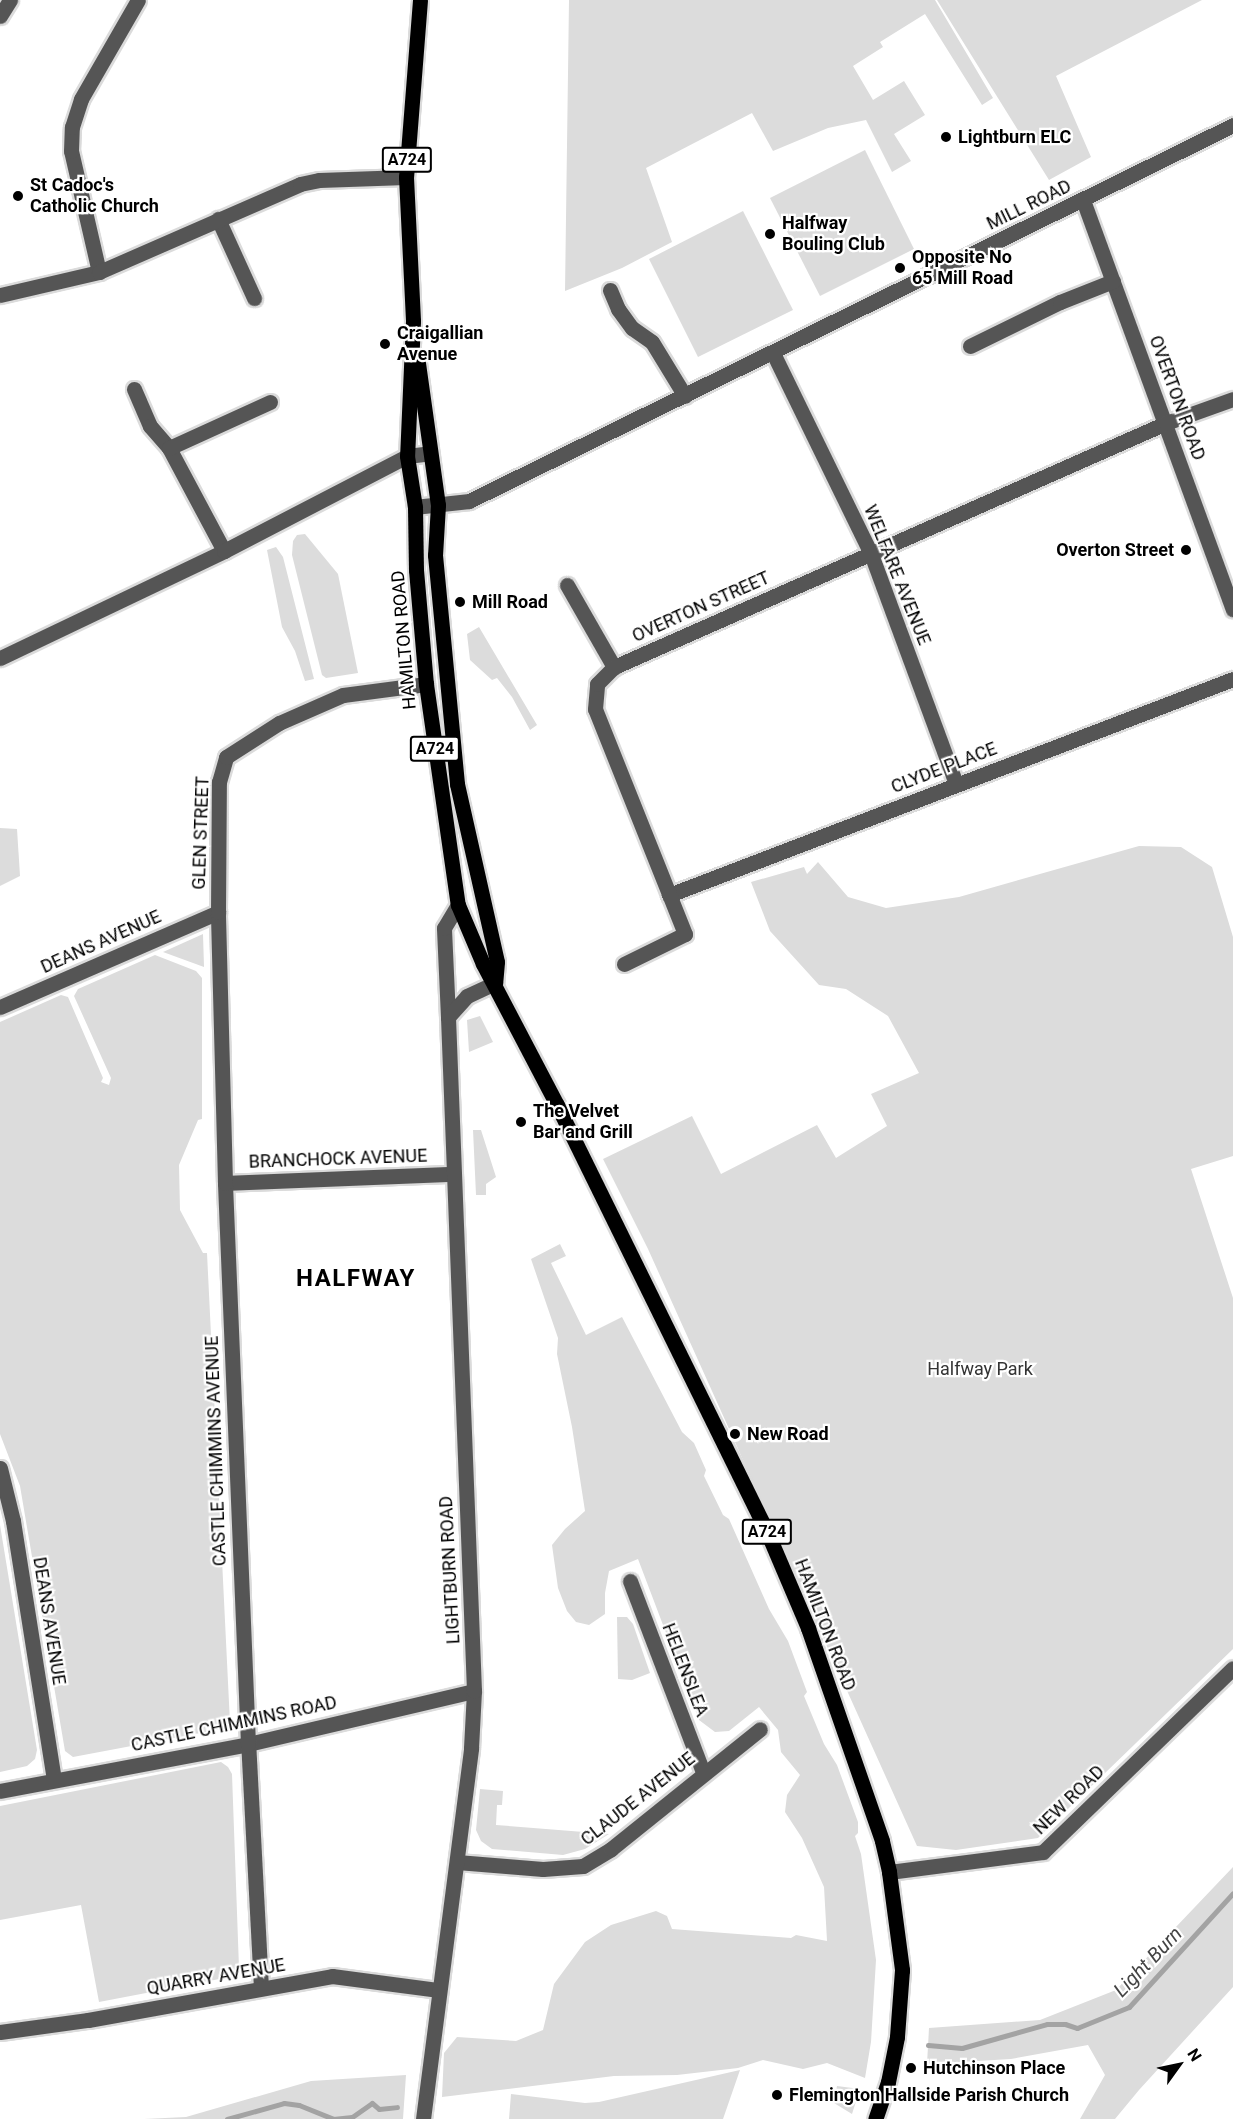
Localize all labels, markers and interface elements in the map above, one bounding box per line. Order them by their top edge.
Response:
place label: Lightburn ELC [958,126,1071,148]
marker: Lightburn ELC [939,130,953,144]
road number: A724 [382,147,432,173]
place label: St Cadoc's Catholic Church [30,175,159,218]
street label: MILL ROAD [983,175,1075,235]
marker: St Cadoc's Catholic Church [11,189,25,203]
place label: Halfway Bouling Club [782,213,885,256]
marker: Halfway Bouling Club [763,227,777,241]
place label: Opposite No 65 Mill Road [912,247,1013,290]
marker: Opposite No 65 Mill Road [893,261,907,275]
place label: Craigallian Avenue [397,323,483,366]
street label: OVERTON ROAD [1144,333,1210,463]
marker: Craigallian Avenue [378,337,392,351]
street label: WELFARE AVENUE [859,502,935,648]
place label: Overton Street [1056,539,1174,561]
marker: Overton Street [1179,543,1193,557]
street label: OVERTON STREET [629,567,773,647]
street label: HAMILTON ROAD [387,569,421,711]
place label: Mill Road [472,591,548,613]
marker: Mill Road [453,595,467,609]
road number: A724 [410,736,460,762]
street label: CLYDE PLACE [888,738,1000,798]
street label: GLEN STREET [188,776,214,890]
street label: DEANS AVENUE [38,906,164,978]
place label: The Velvet Bar and Grill [533,1101,633,1144]
marker: The Velvet Bar and Grill [514,1115,528,1129]
street label: BRANCHOCK AVENUE [248,1145,428,1173]
district label: HALFWAY [296,1265,416,1293]
street label: CASTLE CHIMMINS AVENUE [201,1335,231,1567]
park label: Halfway Park [927,1358,1033,1380]
place label: New Road [747,1423,829,1445]
marker: New Road [728,1427,742,1441]
street label: LIGHTBURN ROAD [435,1495,465,1645]
road number: A724 [742,1519,792,1545]
street label: DEANS AVENUE [28,1556,70,1686]
street label: HAMILTON ROAD [790,1556,860,1694]
street label: HELENSLEA [657,1620,713,1720]
street label: CASTLE CHIMMINS ROAD [129,1692,339,1756]
street label: CLAUDE AVENUE [577,1748,699,1850]
street label: NEW ROAD [1029,1761,1109,1839]
water label: Light Burn [1109,1922,1187,2002]
street label: QUARRY AVENUE [145,1954,287,2000]
north arrow [1149,2035,1209,2095]
text: N [1183,2045,1206,2065]
place label: Hutchinson Place [923,2057,1065,2079]
marker: Hutchinson Place [904,2061,918,2075]
place label: Flemington Hallside Parish Church [789,2084,1069,2106]
marker: Flemington Hallside Parish Church [770,2088,784,2102]

